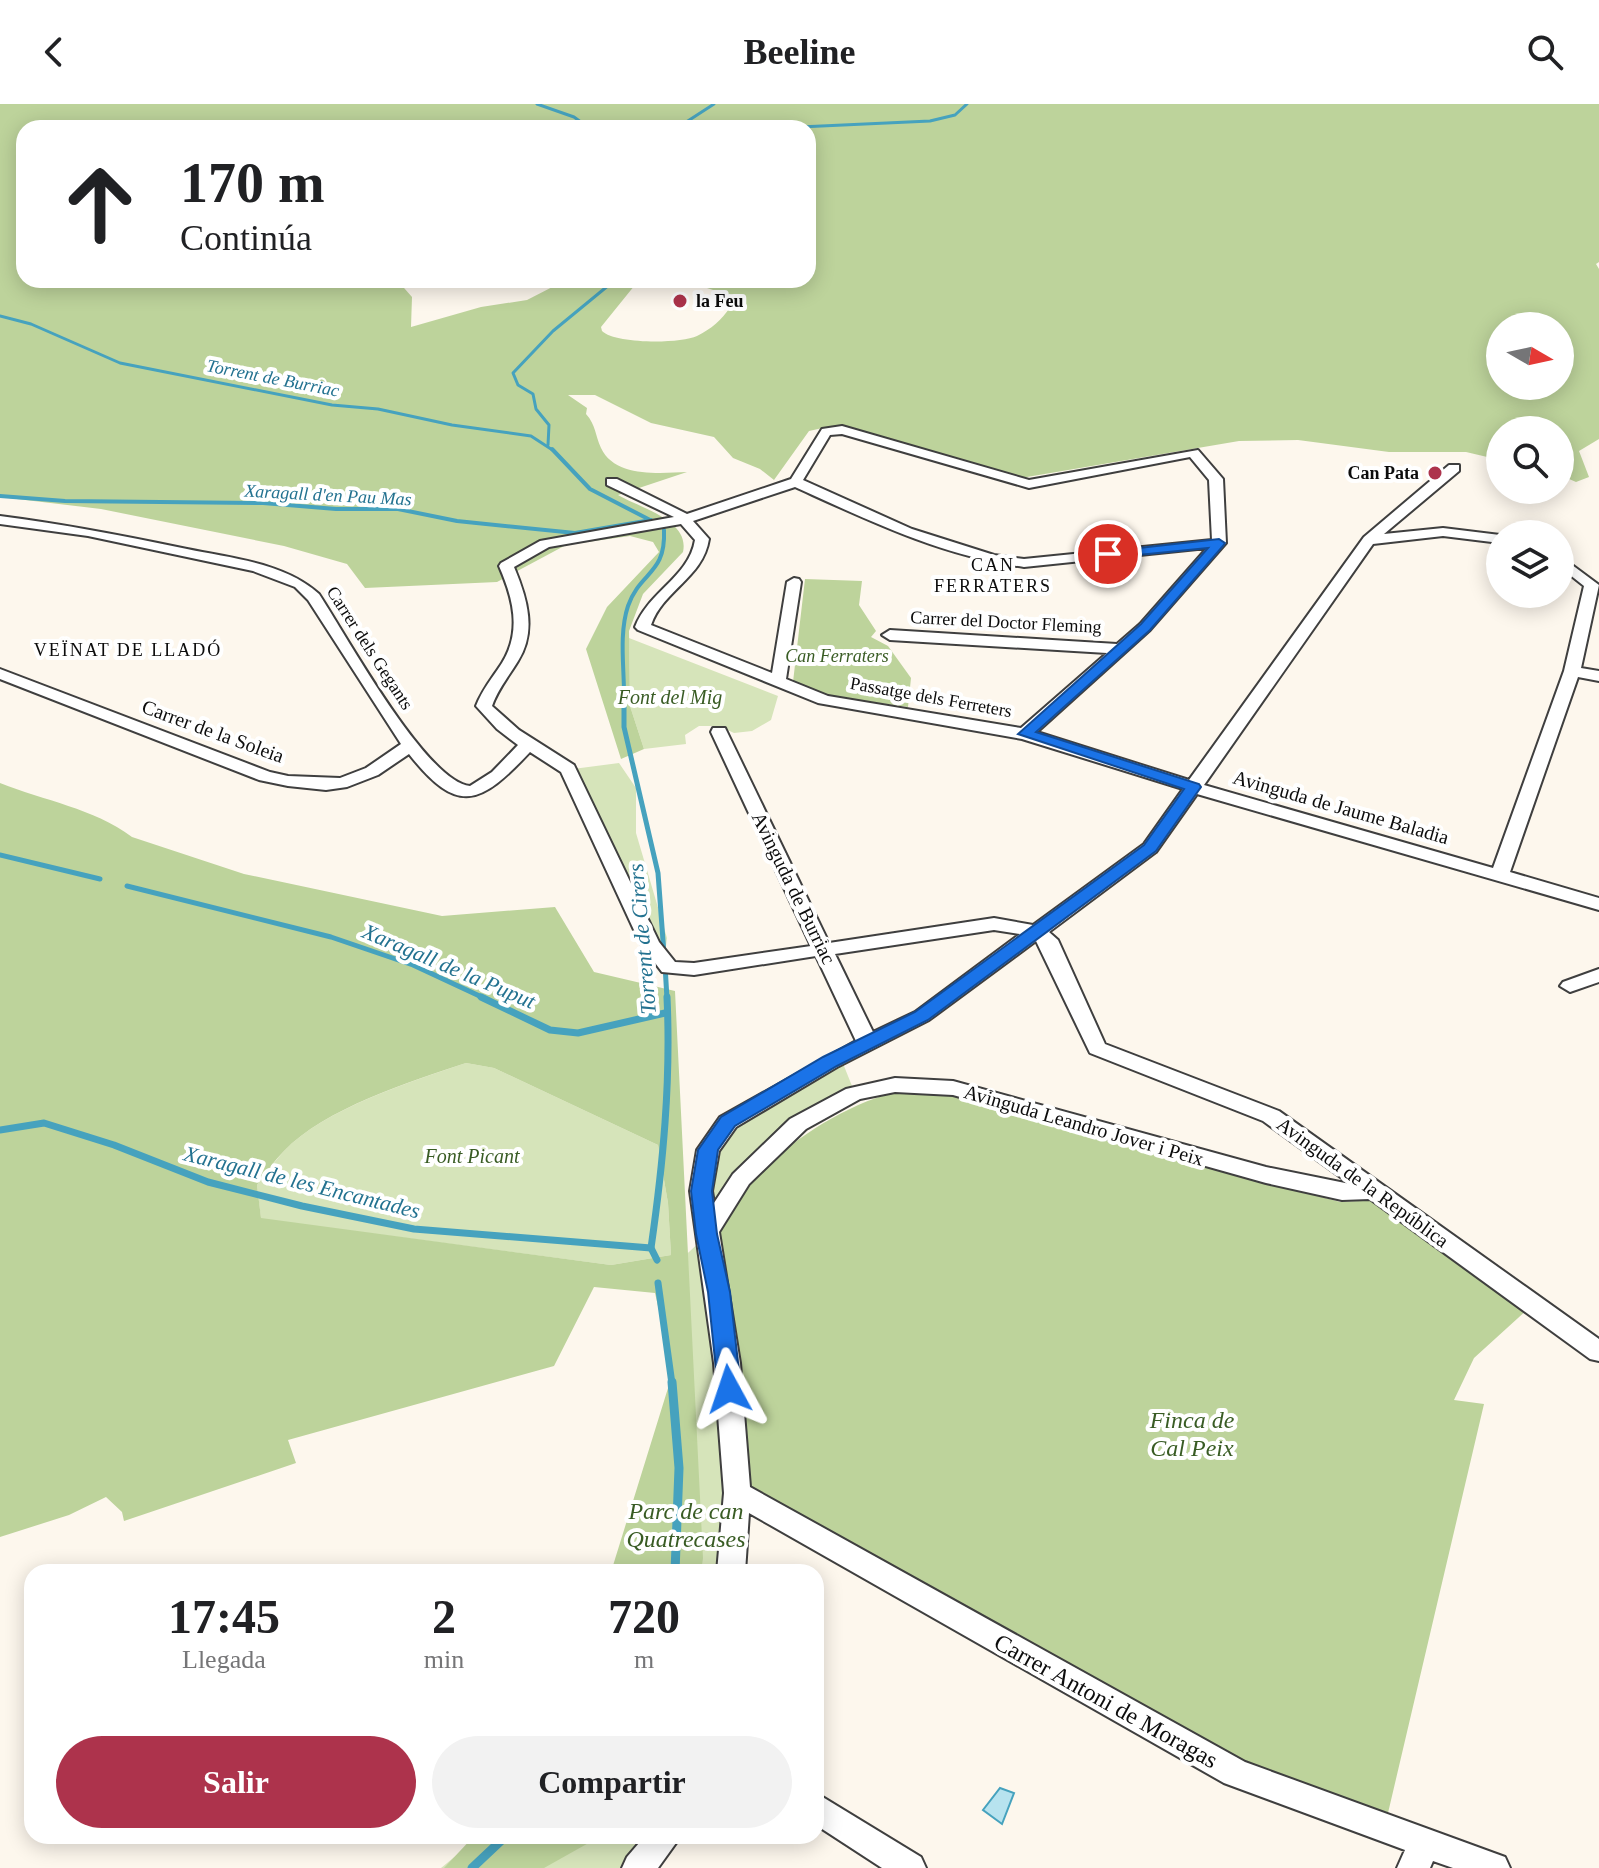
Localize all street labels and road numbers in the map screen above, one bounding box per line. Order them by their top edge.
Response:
street label: Carrer dels Gegants [323,583,417,713]
street label: Carrer del Doctor Fleming [910,607,1102,637]
street label: Passatge dels Ferreters [849,673,1013,721]
street label: Carrer de la Soleia [139,695,287,767]
street label: Avinguda de Jaume Baladia [1230,766,1452,849]
street label: Avinguda de Burriac [747,808,840,968]
street label: Avinguda Leandro Jover i Peix [961,1080,1206,1171]
street label: Avinguda de la República [1272,1112,1453,1253]
street label: Carrer Antoni de Moragas [990,1629,1222,1773]

